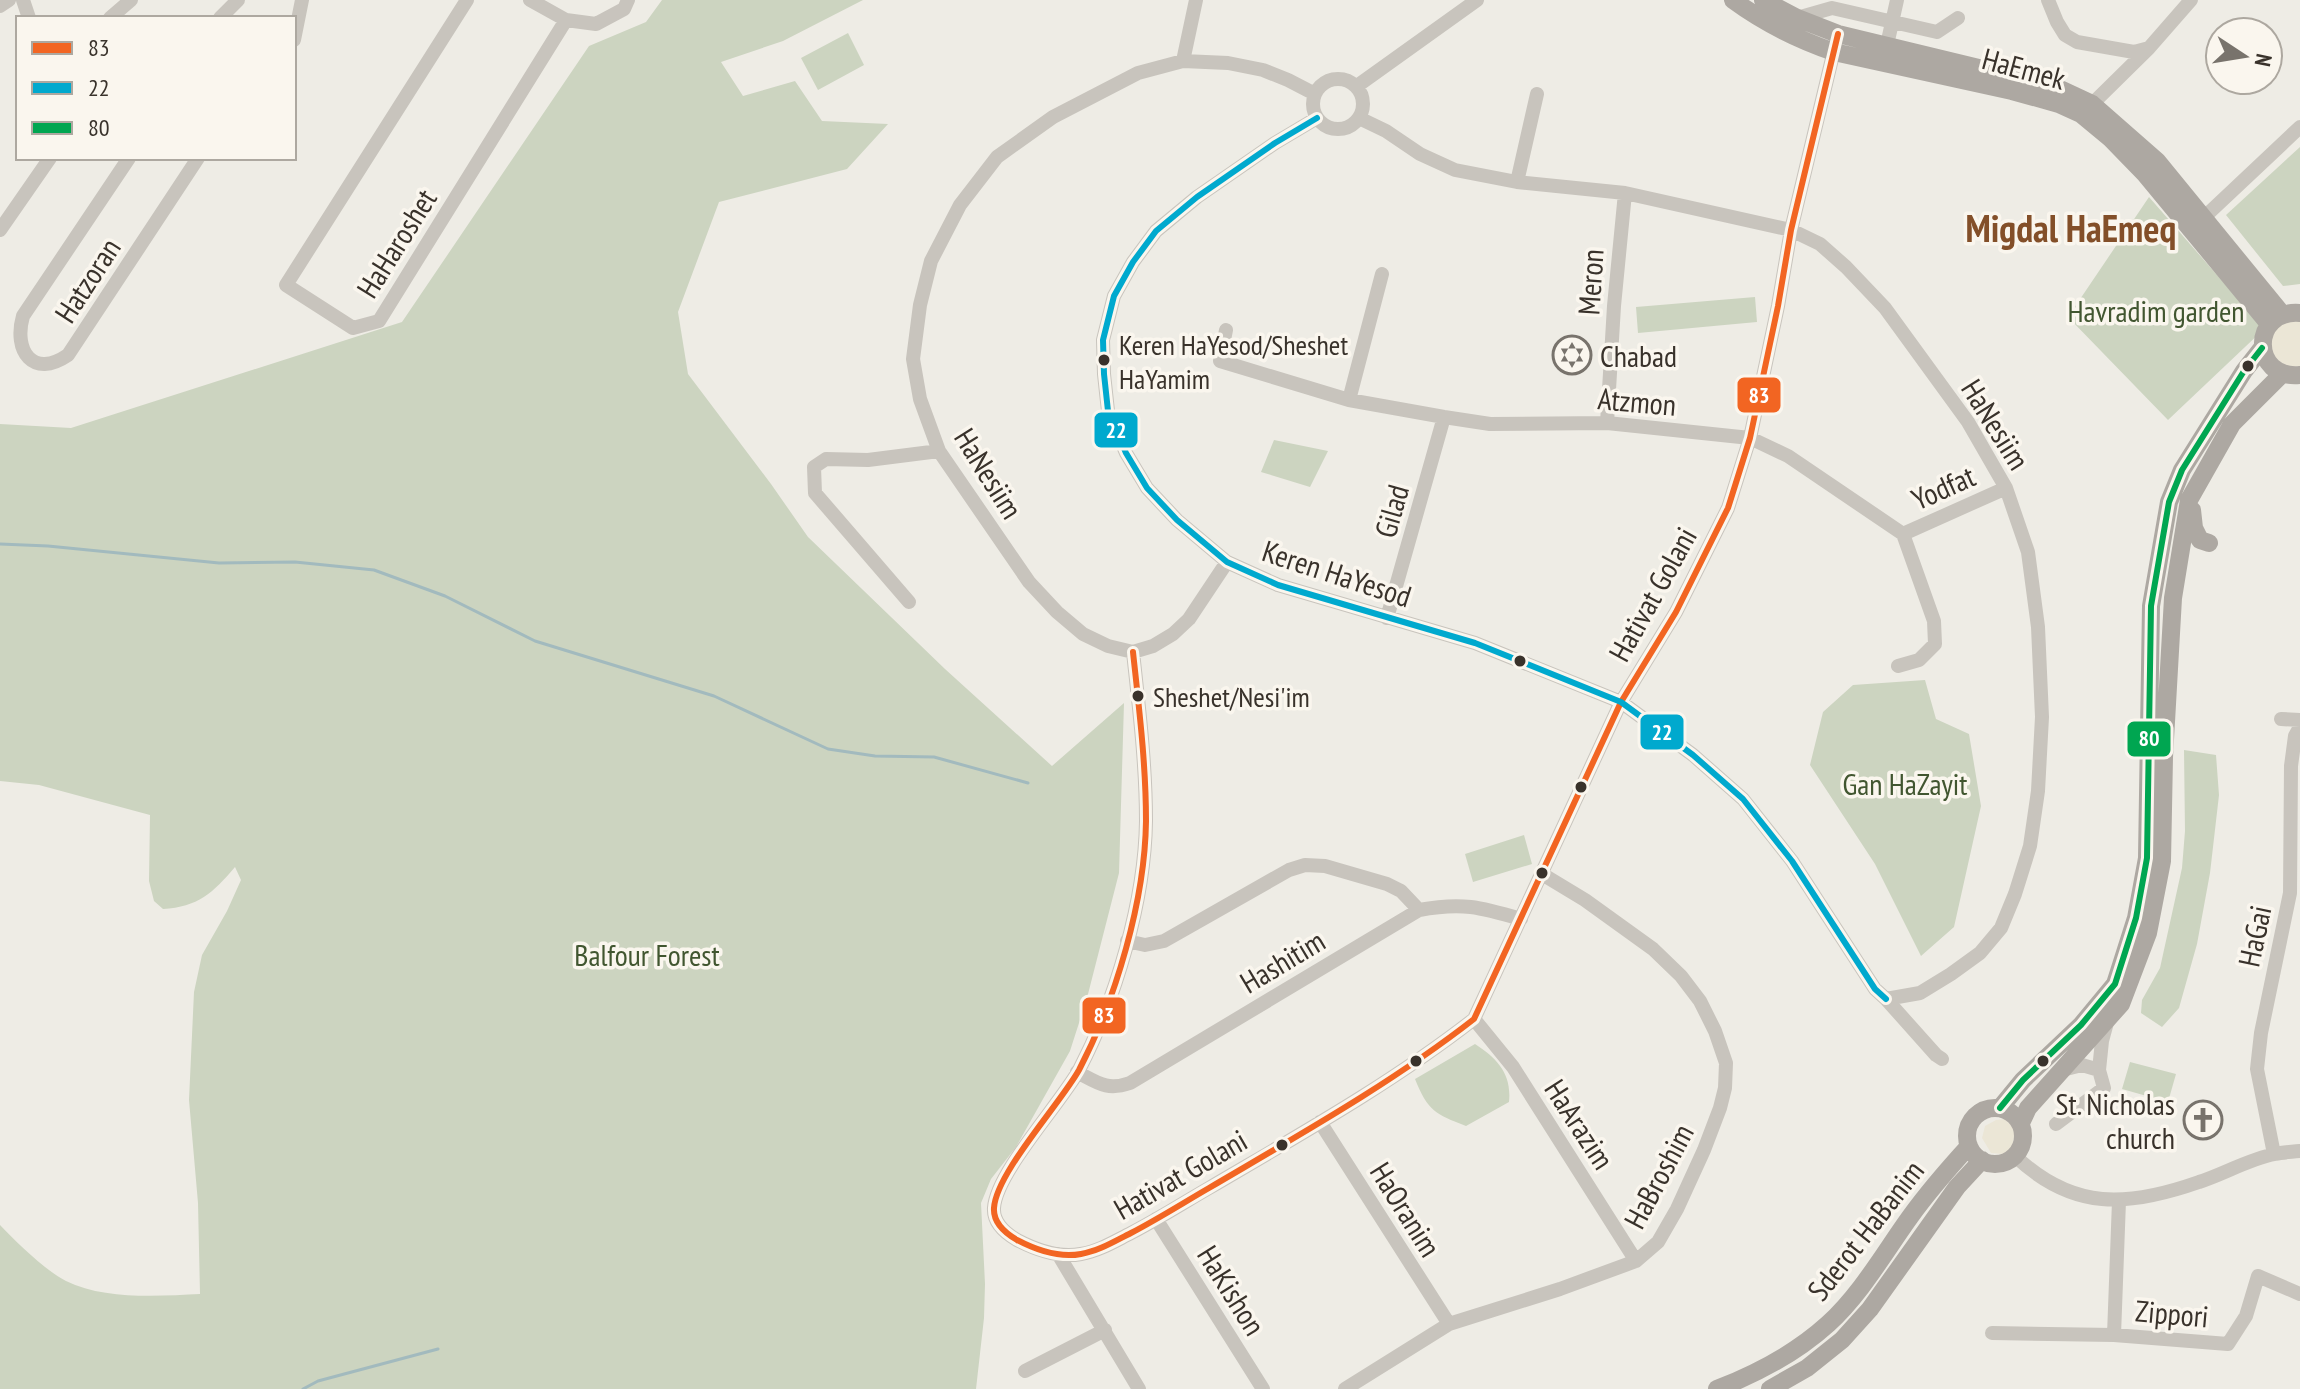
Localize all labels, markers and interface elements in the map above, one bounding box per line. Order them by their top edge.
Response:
legend [16,16,296,160]
north arrow [2204,16,2284,96]
text: 83 [88,32,110,63]
street label: HaEmek [1978,38,2070,98]
text: N [2249,51,2278,69]
text: 22 [88,72,110,103]
text: 80 [88,112,110,143]
street label: HaHaroshet [347,181,445,305]
district label: Migdal HaEmeq [1966,203,2176,252]
street label: Hatzoran [45,230,129,330]
street label: Meron [1568,248,1612,316]
park label: Havradim garden [2067,291,2245,330]
place label: Keren HaYesod/Sheshet HaYamim [1119,326,1348,397]
synagogue icon: Chabad [1551,334,1593,376]
place label: Chabad [1600,336,1677,375]
marker: Keren HaYesod/Sheshet HaYamim [1096,352,1112,368]
unlabelled marker [2240,358,2256,374]
street label: HaNesiim [1953,372,2039,476]
line badge: 83 [1736,376,1782,414]
street label: Atzmon [1596,378,1678,424]
text: 83 [1748,381,1770,409]
line badge: 22 [1093,411,1139,449]
text: 22 [1105,416,1127,444]
street label: HaNesiim [946,421,1032,525]
street label: Yodfat [1905,456,1981,518]
street label: Gilad [1365,480,1417,542]
street label: Hativat Golani [1599,520,1705,668]
street label: Keren HaYesod [1258,531,1416,615]
unlabelled marker [1512,653,1528,669]
place label: Sheshet/Nesi'im [1153,678,1310,715]
marker: Sheshet/Nesi'im [1130,688,1146,704]
line badge: 22 [1639,713,1685,751]
text: 22 [1651,718,1673,746]
line badge: 80 [2126,720,2172,758]
text: 80 [2138,724,2160,752]
park label: Gan HaZayit [1842,764,1968,803]
unlabelled marker [1573,779,1589,795]
unlabelled marker [1534,865,1550,881]
street label: HaGai [2229,902,2279,970]
street label: Hashitim [1232,921,1332,1001]
park label: Balfour Forest [574,935,720,974]
line badge: 83 [1081,996,1127,1035]
text: 83 [1093,1001,1115,1029]
unlabelled marker [1408,1053,1424,1069]
unlabelled marker [2035,1053,2051,1069]
street label: HaArazim [1537,1072,1623,1176]
place label: St. Nicholas church [2056,1084,2175,1157]
church icon: St. Nicholas church [2182,1099,2224,1141]
street label: HaBroshim [1614,1117,1702,1235]
street label: Hativat Golani [1106,1120,1254,1228]
unlabelled marker [1274,1137,1290,1153]
street label: Sderot HaBanim [1798,1152,1932,1308]
street label: HaOranim [1362,1155,1450,1263]
street label: HaKishon [1189,1238,1275,1342]
street label: Zippori [2134,1290,2210,1336]

